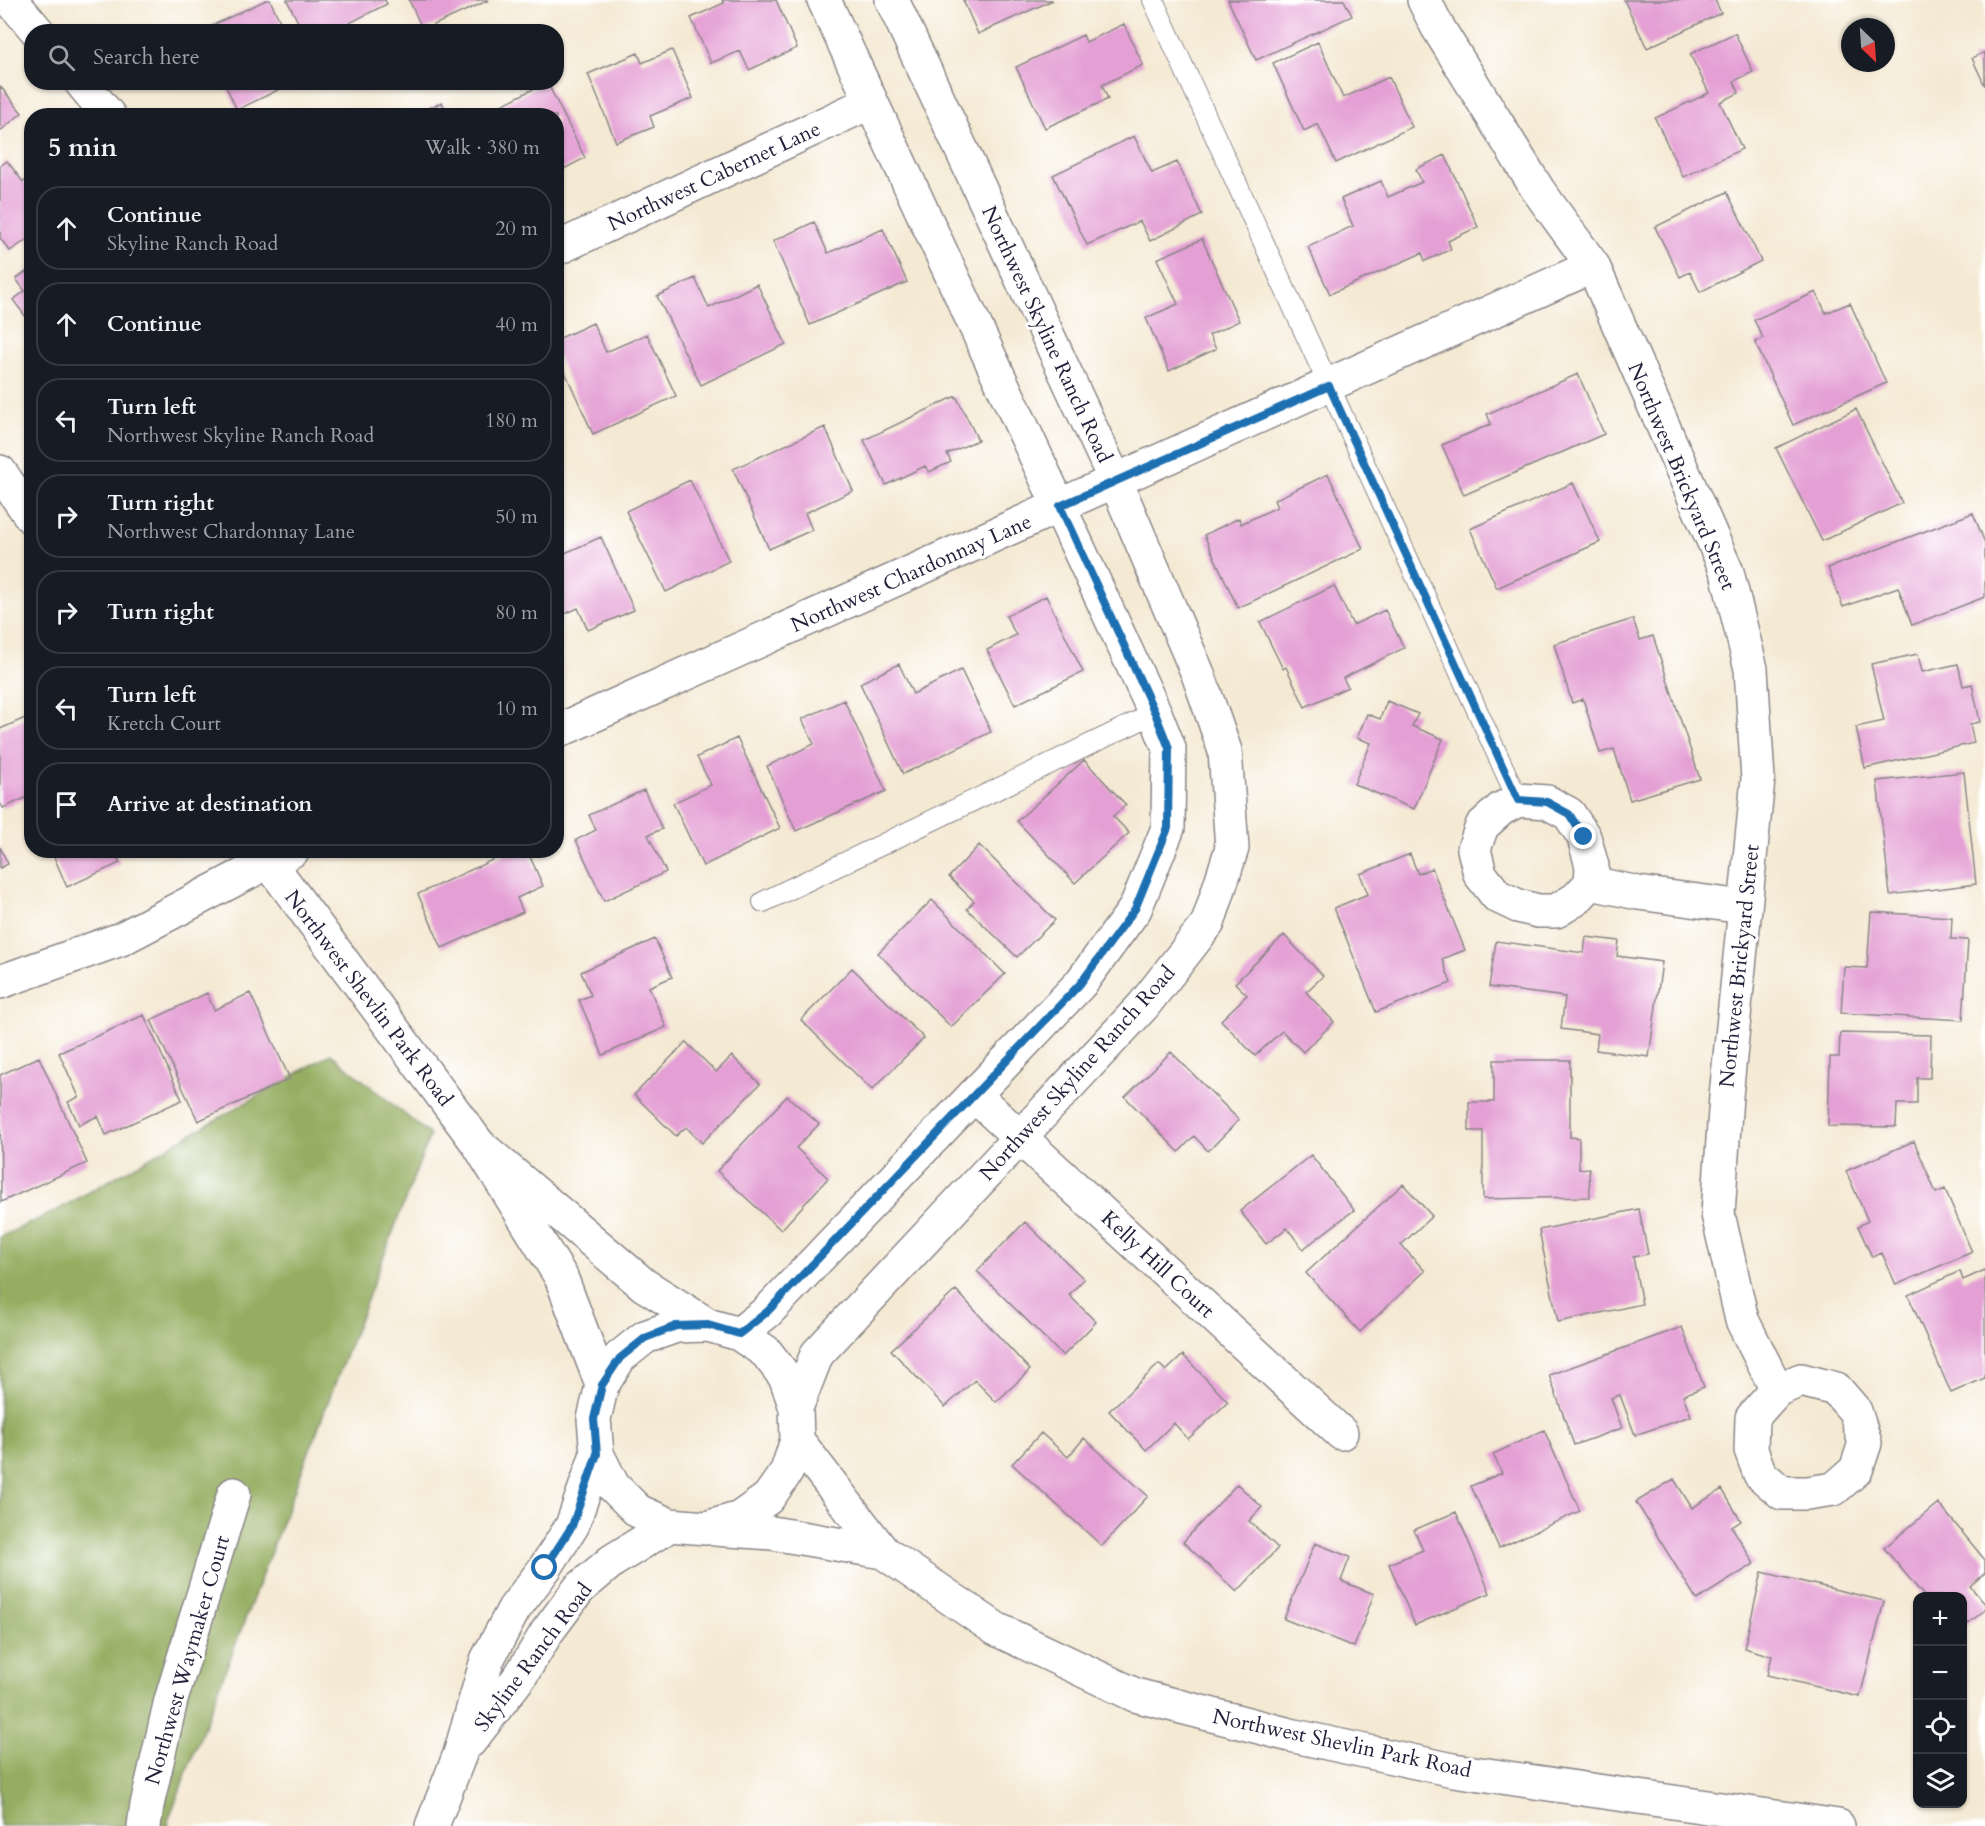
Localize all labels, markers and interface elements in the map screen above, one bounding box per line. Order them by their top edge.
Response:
north arrow [1841,18,1895,72]
search box [24,24,564,90]
icon: search [45,41,78,74]
text: Search here [93,42,200,72]
street label: Northwest Cabernet Lane [603,114,825,238]
text: 5 min [48,130,117,165]
text: Walk · 380 m [425,134,540,161]
text: Continue [107,200,202,230]
street label: Northwest Skyline Ranch Road [974,201,1119,467]
icon: ahead [50,212,83,245]
text: 20 m [495,215,538,242]
text: Skyline Ranch Road [107,230,278,257]
icon: ahead [50,308,83,341]
text: Continue [107,309,202,339]
text: 40 m [495,311,538,338]
street label: Northwest Brickyard Street [1620,358,1743,595]
text: Turn left [107,392,196,422]
icon: left [50,404,83,437]
text: 180 m [485,407,538,434]
text: Northwest Skyline Ranch Road [107,422,374,449]
text: Turn right [107,488,214,518]
icon: right [50,500,83,533]
text: 50 m [495,503,538,530]
street label: Northwest Chardonnay Lane [786,507,1036,640]
text: Northwest Chardonnay Lane [107,518,355,545]
icon: right [50,596,83,629]
text: Turn right [107,597,214,627]
text: 80 m [495,599,538,626]
text: Turn left [107,680,196,710]
icon: left [50,692,83,725]
text: 10 m [495,695,538,722]
text: Kretch Court [107,710,221,737]
icon: arrive [50,788,83,821]
text: Arrive at destination [107,789,312,819]
route end [1570,823,1596,849]
street label: Northwest Brickyard Street [1712,843,1767,1089]
street label: Northwest Shevlin Park Road [278,884,460,1112]
street label: Northwest Skyline Ranch Road [973,959,1182,1187]
street label: Kelly Hill Court [1095,1204,1221,1325]
street label: Northwest Waymaker Court [138,1532,237,1788]
route start [531,1554,557,1580]
street label: Skyline Ranch Road [468,1577,599,1738]
map controls [1913,1592,1967,1808]
button: + [1913,1592,1967,1646]
button: − [1913,1646,1967,1700]
button: locate [1913,1700,1967,1754]
street label: Northwest Shevlin Park Road [1210,1702,1474,1785]
button: layers [1913,1754,1967,1808]

